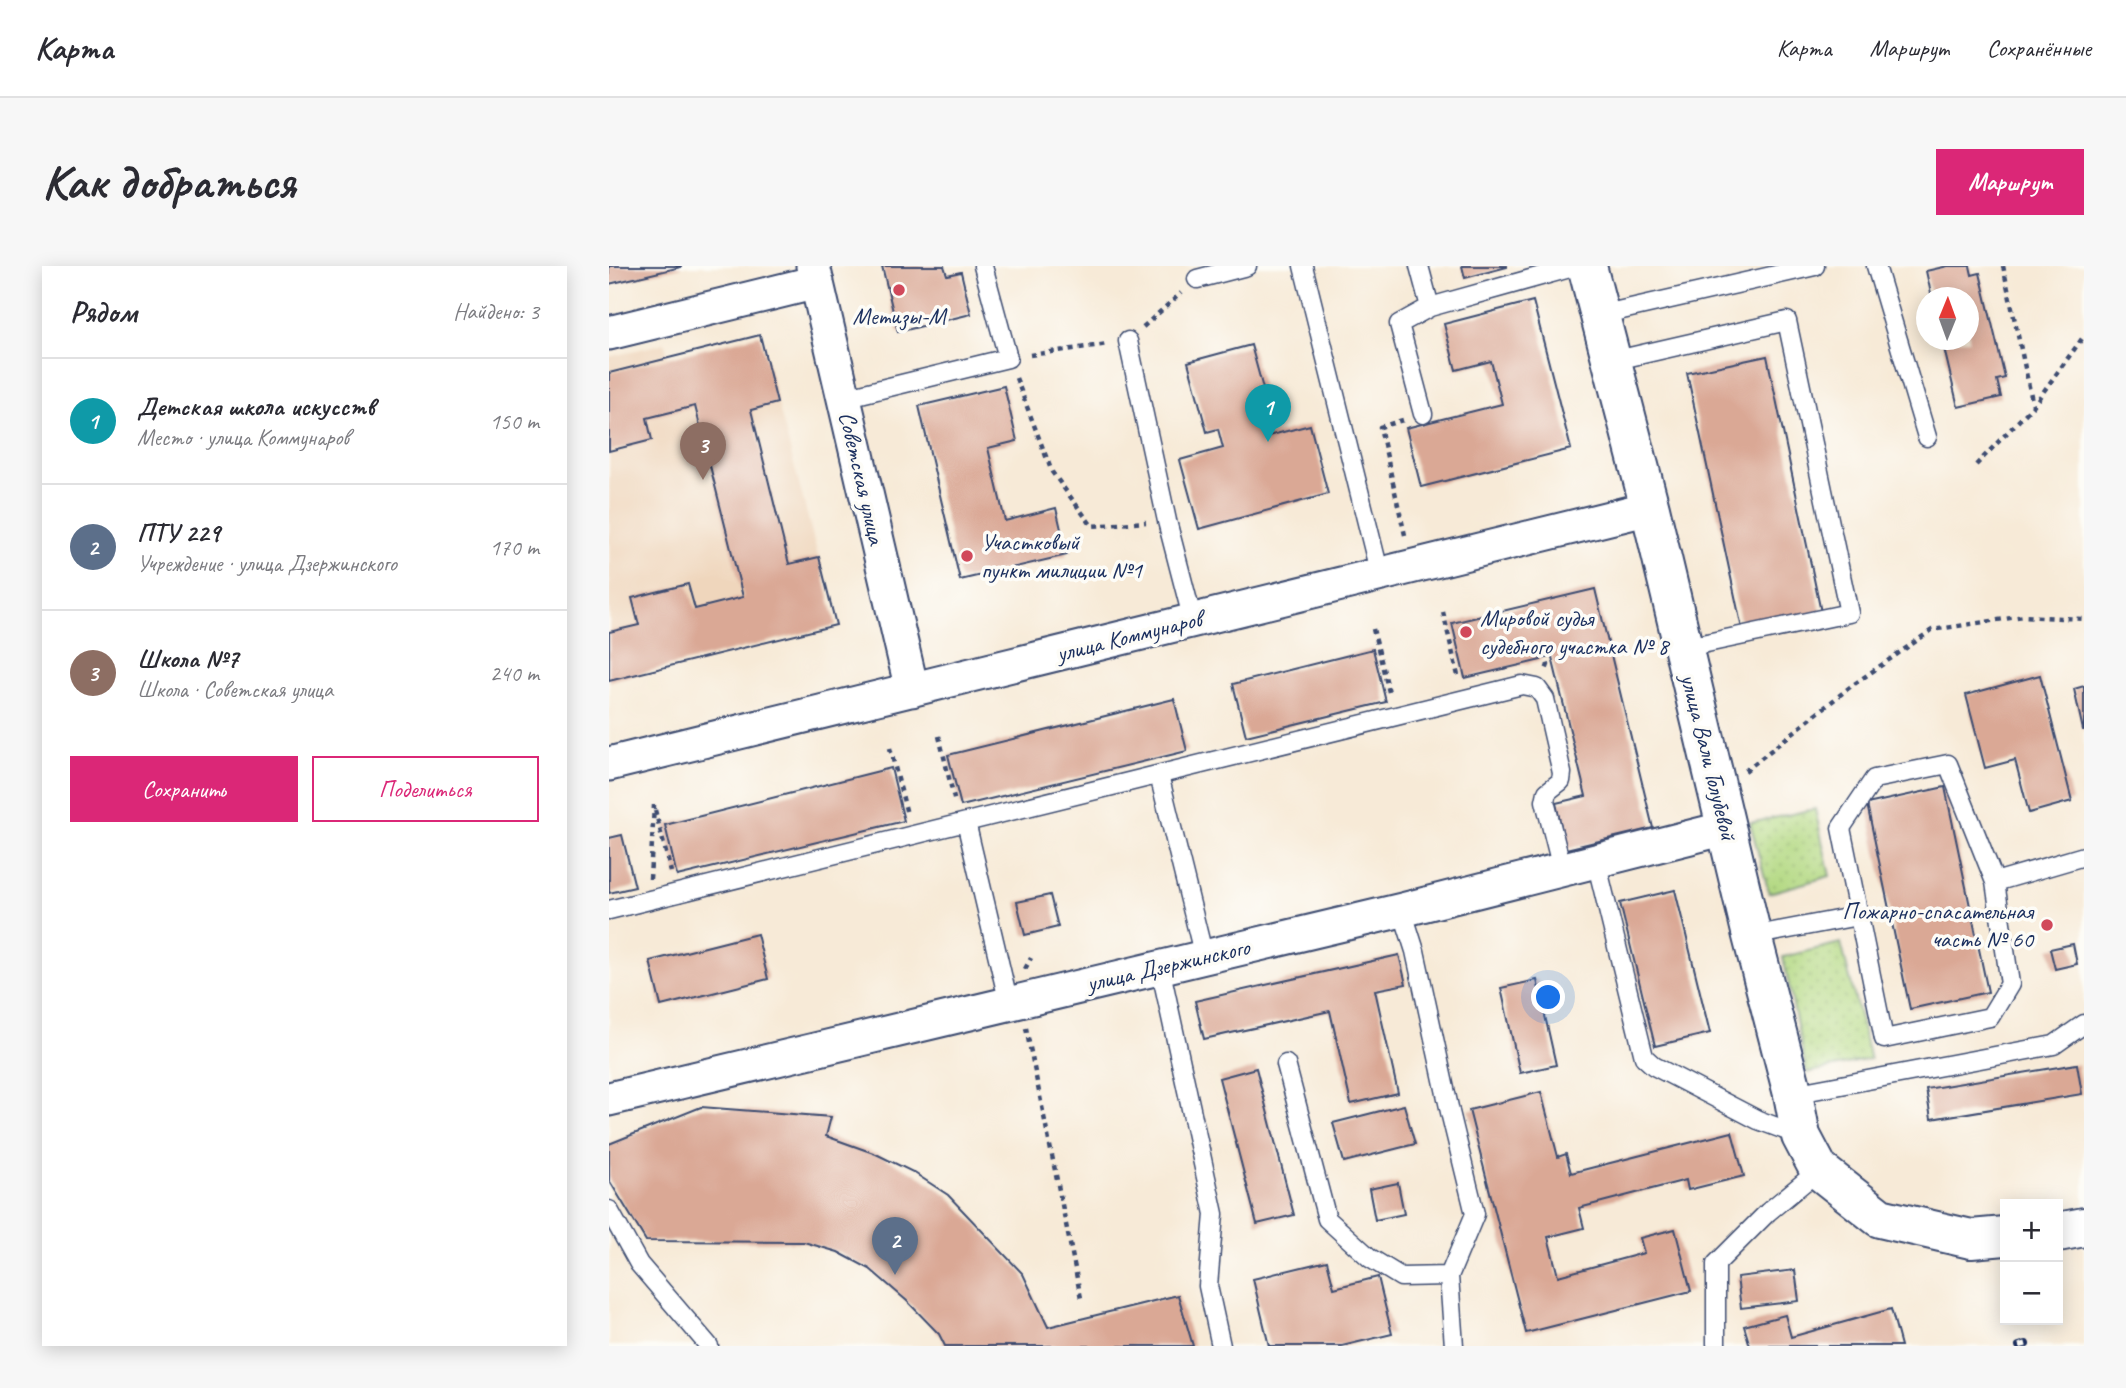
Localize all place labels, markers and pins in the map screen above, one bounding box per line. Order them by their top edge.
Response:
marker: Метизы-М [891,282,907,298]
place label: Метизы-М [852,301,948,331]
pin: 1 [1245,384,1291,442]
pin: 3 [680,422,726,480]
place label: Участковый пункт милиции №1 [981,527,1143,585]
marker: Участковый пункт милиции №1 [959,548,975,564]
place label: Мировой судья судебного участка № 8 [1480,603,1671,661]
marker: Мировой судья судебного участка № 8 [1458,624,1474,640]
place label: Пожарно-спасательная часть № 60 [1842,896,2035,954]
marker: Пожарно-спасательная часть № 60 [2039,917,2055,933]
pin: 2 [872,1217,918,1275]

